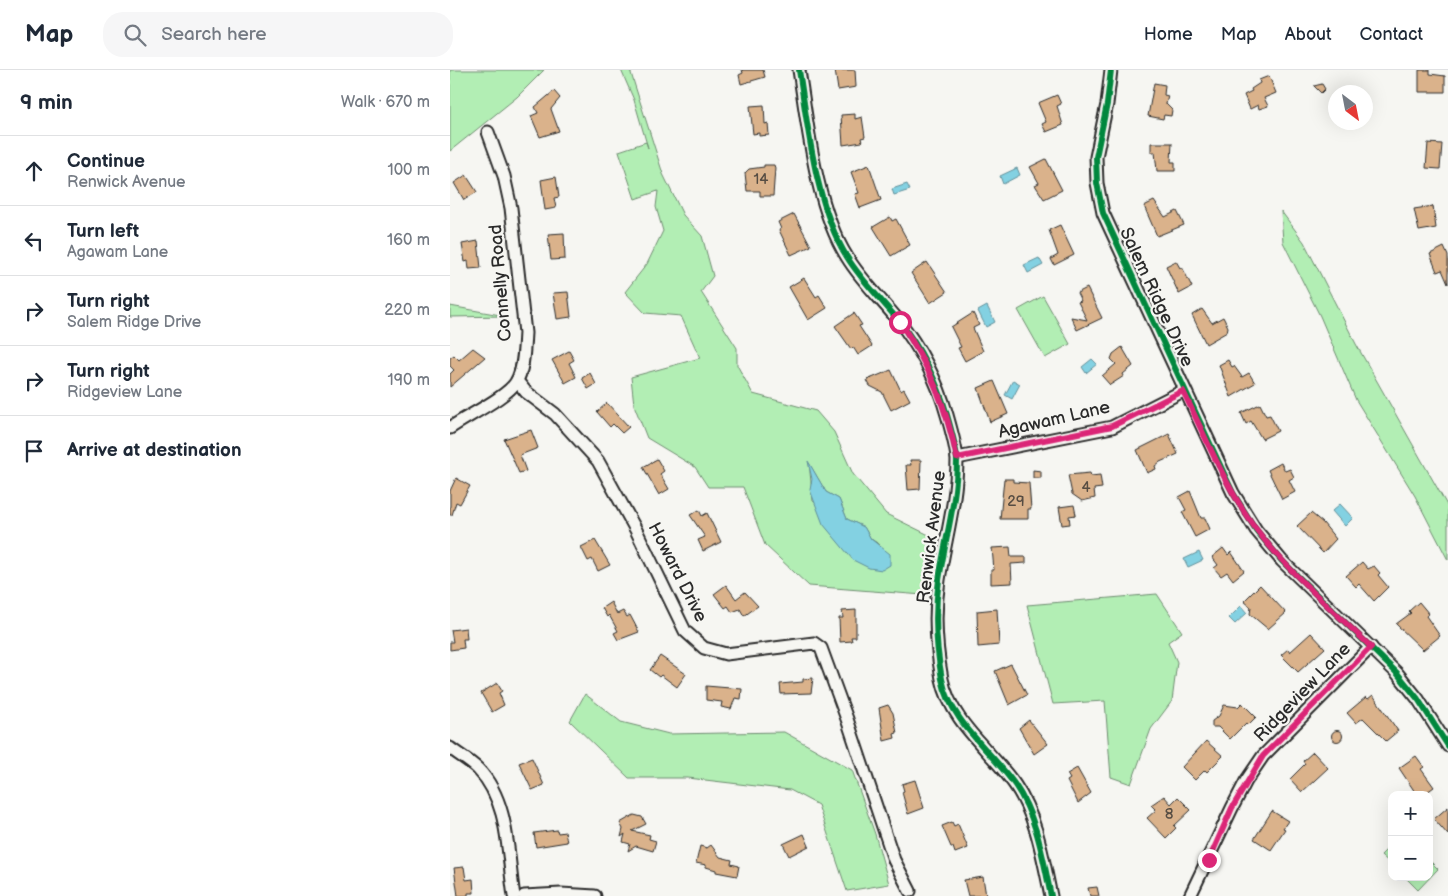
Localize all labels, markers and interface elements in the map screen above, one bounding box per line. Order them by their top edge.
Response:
search box [103,12,453,57]
text: Map [25,20,73,49]
icon: search [121,21,149,49]
text: Search here [161,23,267,46]
text: Home [1144,24,1193,45]
text: Map [1221,24,1257,45]
text: About [1285,24,1332,45]
text: Contact [1360,24,1423,45]
north arrow [1328,85,1373,130]
text: 9 min [20,90,73,115]
text: Walk · 670 m [341,93,430,112]
text: Continue [67,150,145,173]
icon: ahead [20,157,48,185]
text: 100 m [387,161,430,180]
house number: 14 [754,170,768,189]
text: Renwick Avenue [67,173,186,192]
text: Turn left [67,220,139,243]
street label: Connelly Road [485,224,516,342]
street label: Salem Ridge Drive [1115,224,1198,370]
icon: left [20,227,48,255]
text: 160 m [387,231,430,250]
text: Agawam Lane [67,243,168,262]
text: Turn right [67,290,150,313]
icon: right [20,297,48,325]
text: 220 m [384,301,430,320]
route start [889,311,912,334]
text: Salem Ridge Drive [67,313,201,332]
text: Turn right [67,360,150,383]
icon: right [20,367,48,395]
text: 190 m [388,371,430,390]
text: Ridgeview Lane [67,383,182,402]
street label: Agawam Lane [996,396,1112,443]
icon: arrive [20,437,48,465]
text: Arrive at destination [67,439,242,462]
street label: Renwick Avenue [913,469,950,605]
house number: 4 [1081,478,1091,497]
house number: 29 [1007,492,1025,511]
street label: Howard Drive [643,519,712,626]
street label: Ridgeview Lane [1250,638,1355,746]
map controls [1388,791,1433,881]
button: + [1388,791,1433,836]
house number: 8 [1165,805,1174,824]
button: − [1388,836,1433,881]
route end [1198,849,1221,872]

